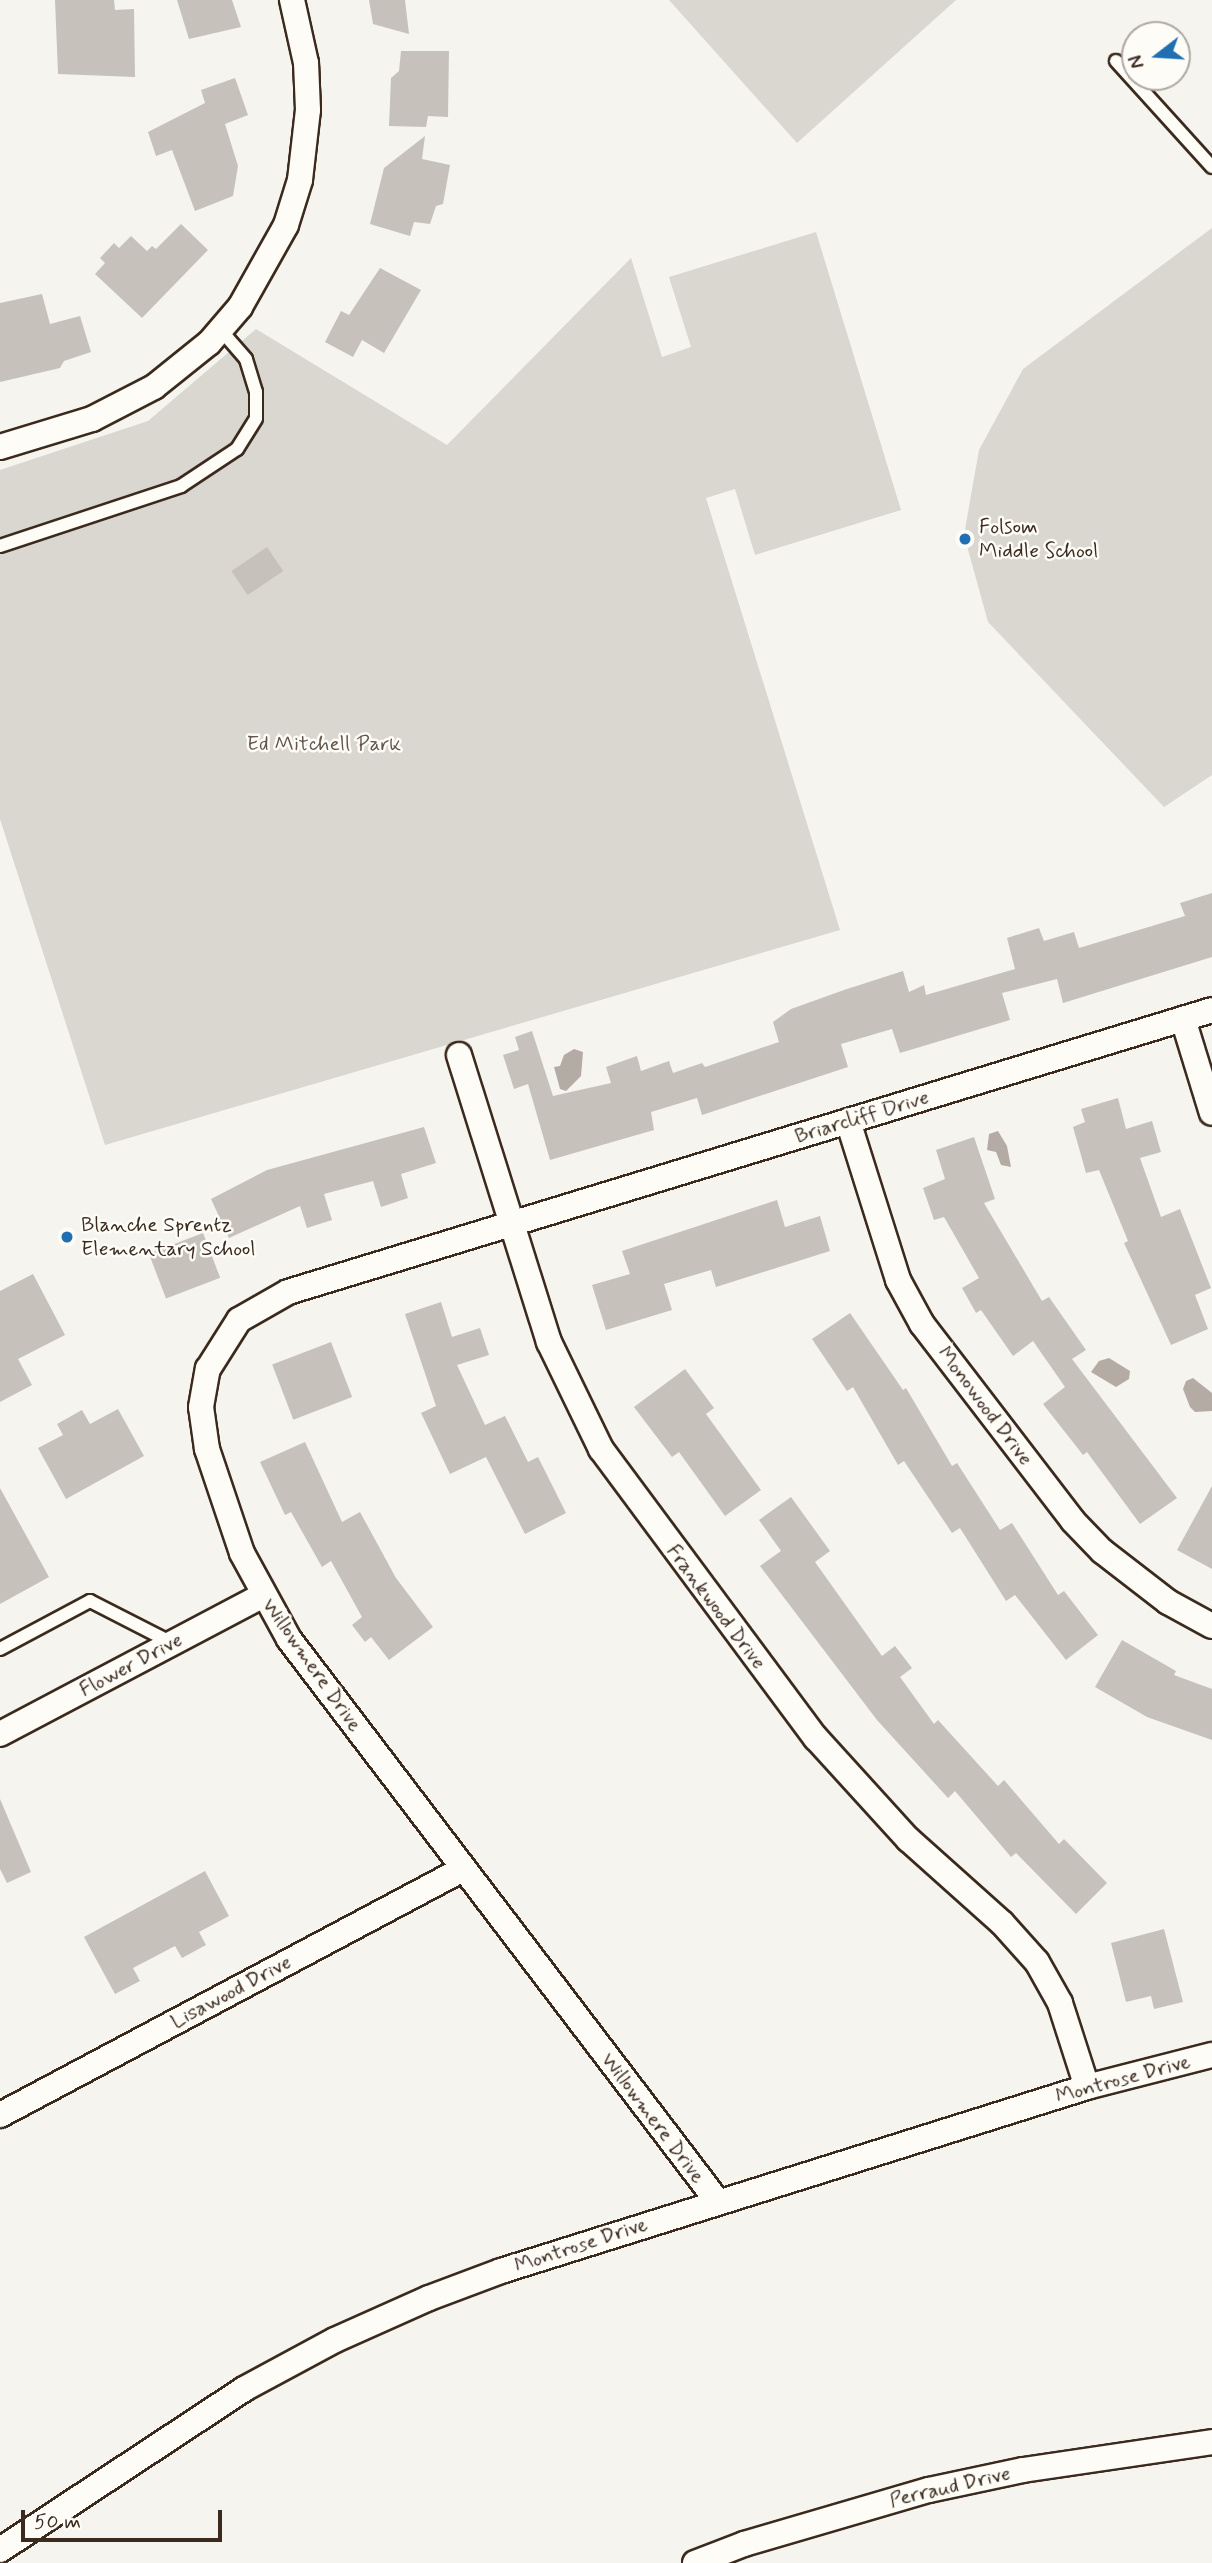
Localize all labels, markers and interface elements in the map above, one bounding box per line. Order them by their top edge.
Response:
north arrow [1121,21,1191,91]
text: N [1124,52,1151,71]
place label: Folsom Middle School [979,514,1099,564]
marker: Folsom Middle School [957,531,973,547]
park label: Ed Mitchell Park [250,731,398,757]
street label: Briarcliff Drive [793,1085,931,1149]
place label: Blanche Sprentz Elementary School [81,1212,256,1262]
marker: Blanche Sprentz Elementary School [59,1229,75,1245]
street label: Monowood Drive [932,1342,1038,1470]
street label: Frankwood Drive [661,1539,771,1675]
street label: Willowmere Drive [257,1594,367,1736]
street label: Flower Drive [76,1628,186,1702]
street label: Lisawood Drive [167,1950,295,2034]
street label: Willowmere Drive [596,2048,710,2188]
street label: Montrose Drive [1054,2049,1192,2109]
street label: Montrose Drive [512,2212,650,2278]
street label: Perraud Drive [888,2461,1012,2513]
scale bar [24,2496,226,2540]
text: 50 m [34,2508,81,2536]

